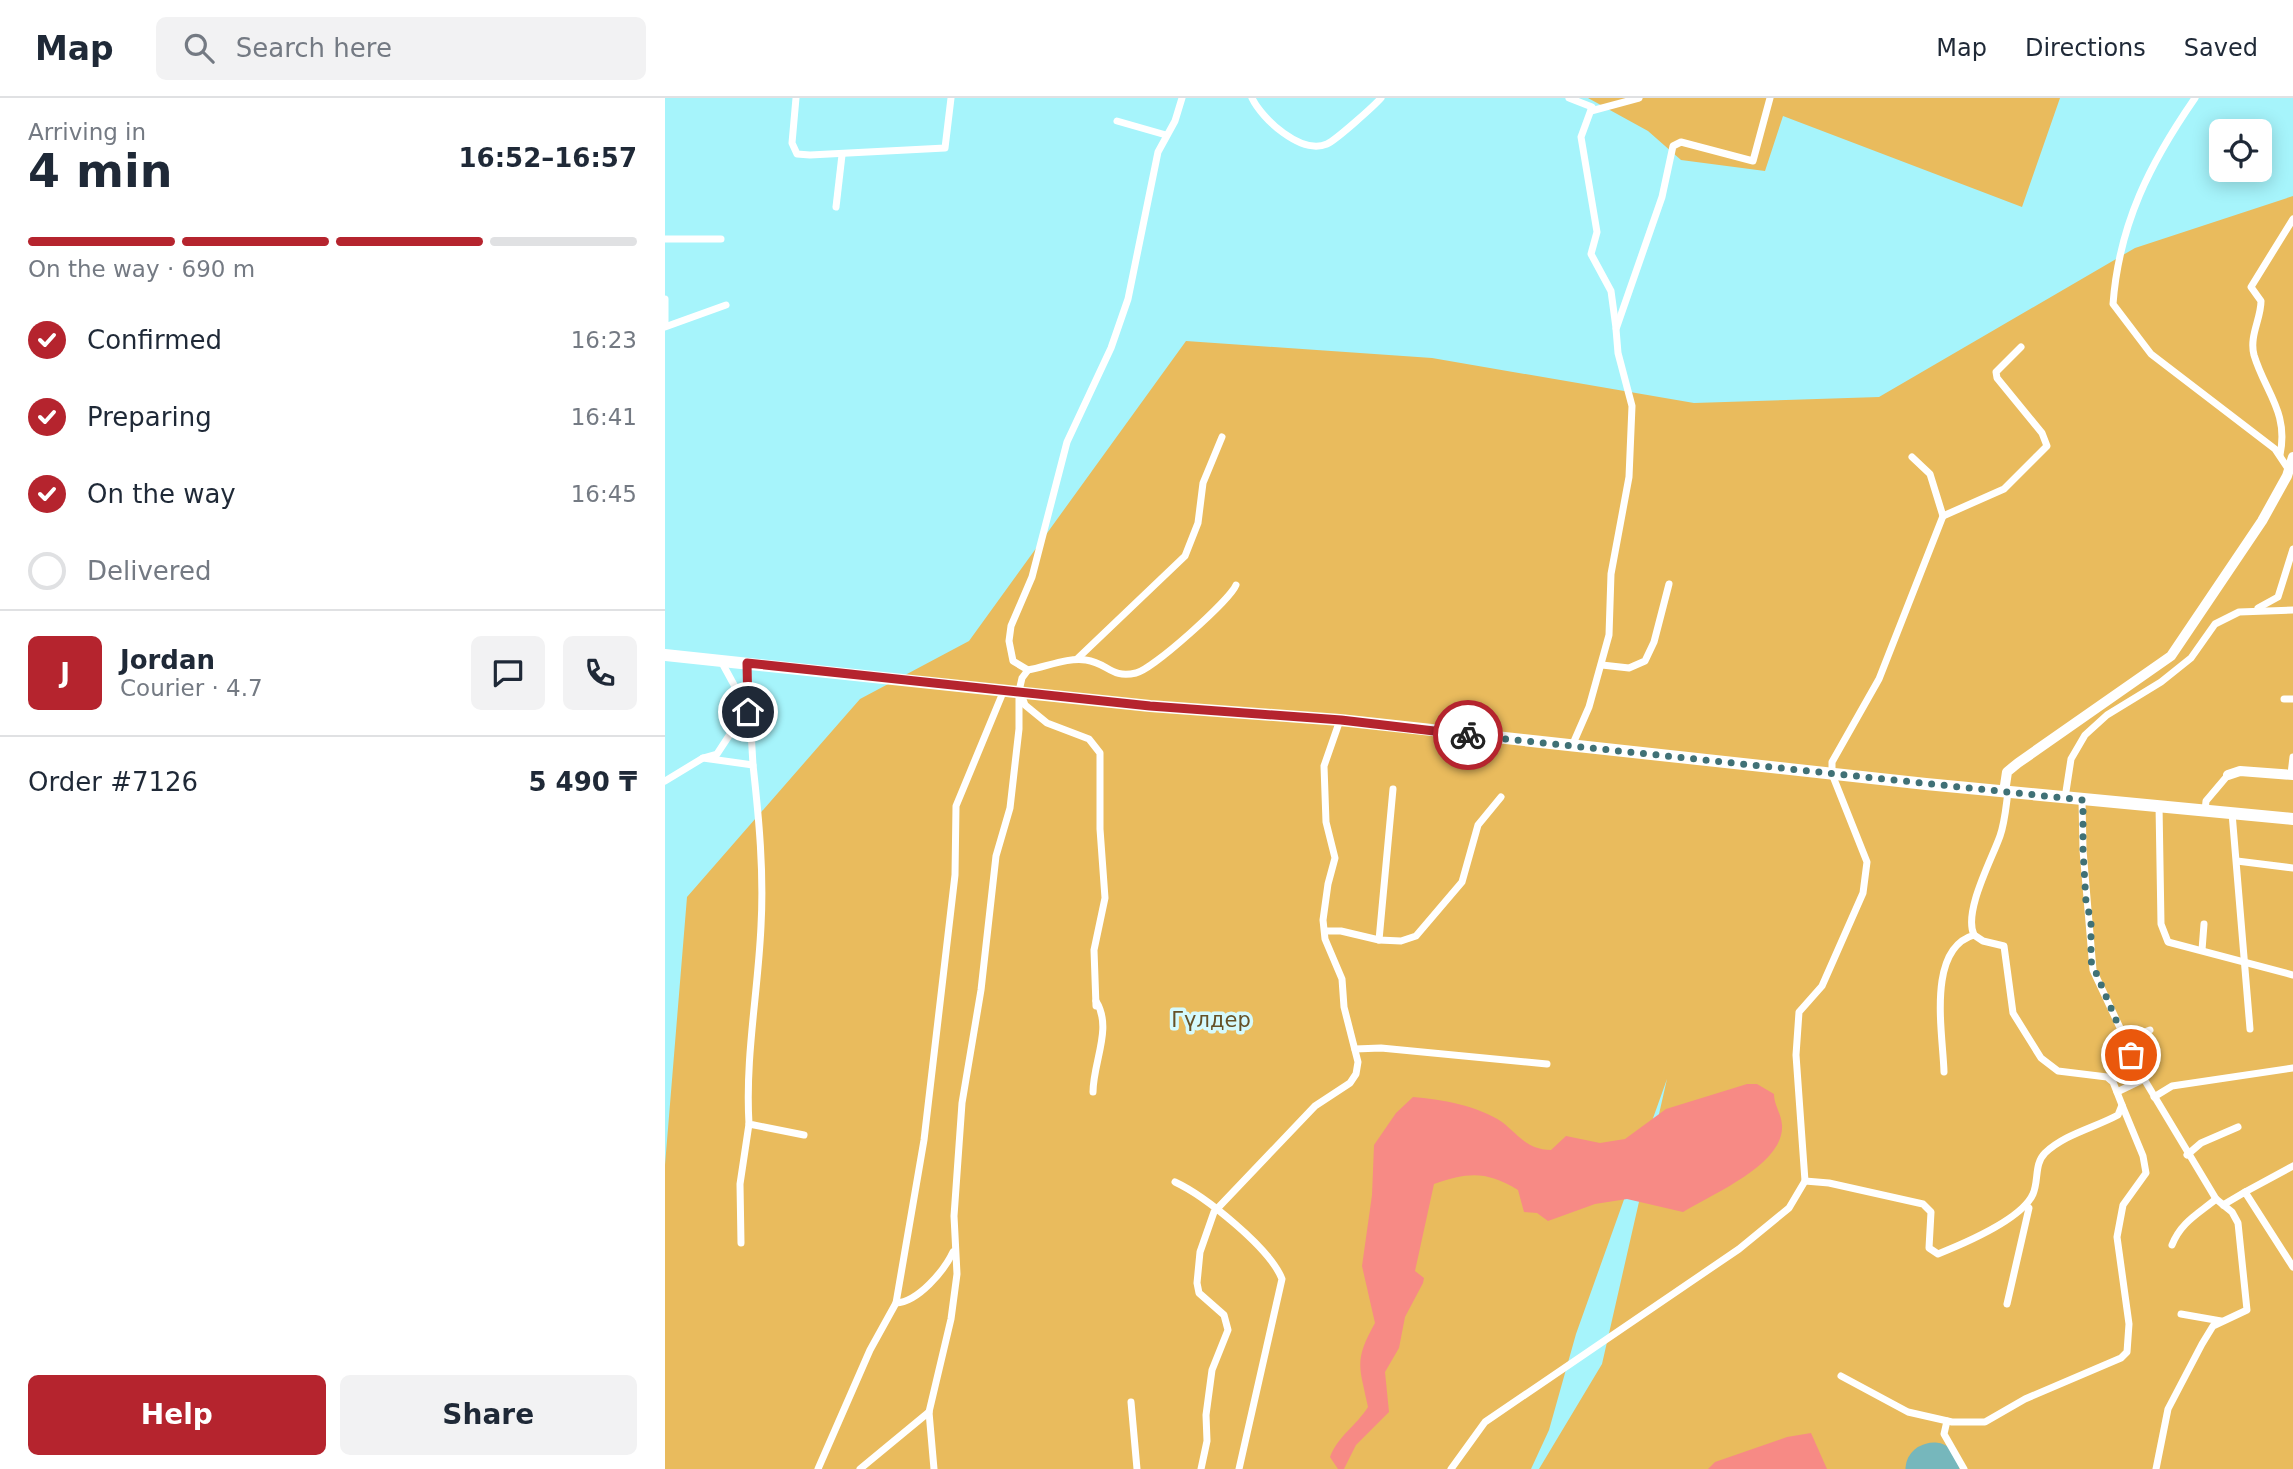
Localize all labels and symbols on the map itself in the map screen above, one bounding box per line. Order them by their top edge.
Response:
pin [718,682,778,742]
courier [1433,700,1503,770]
park label: Гүлдер [1171,1008,1251,1032]
pin [2101,1025,2161,1085]

